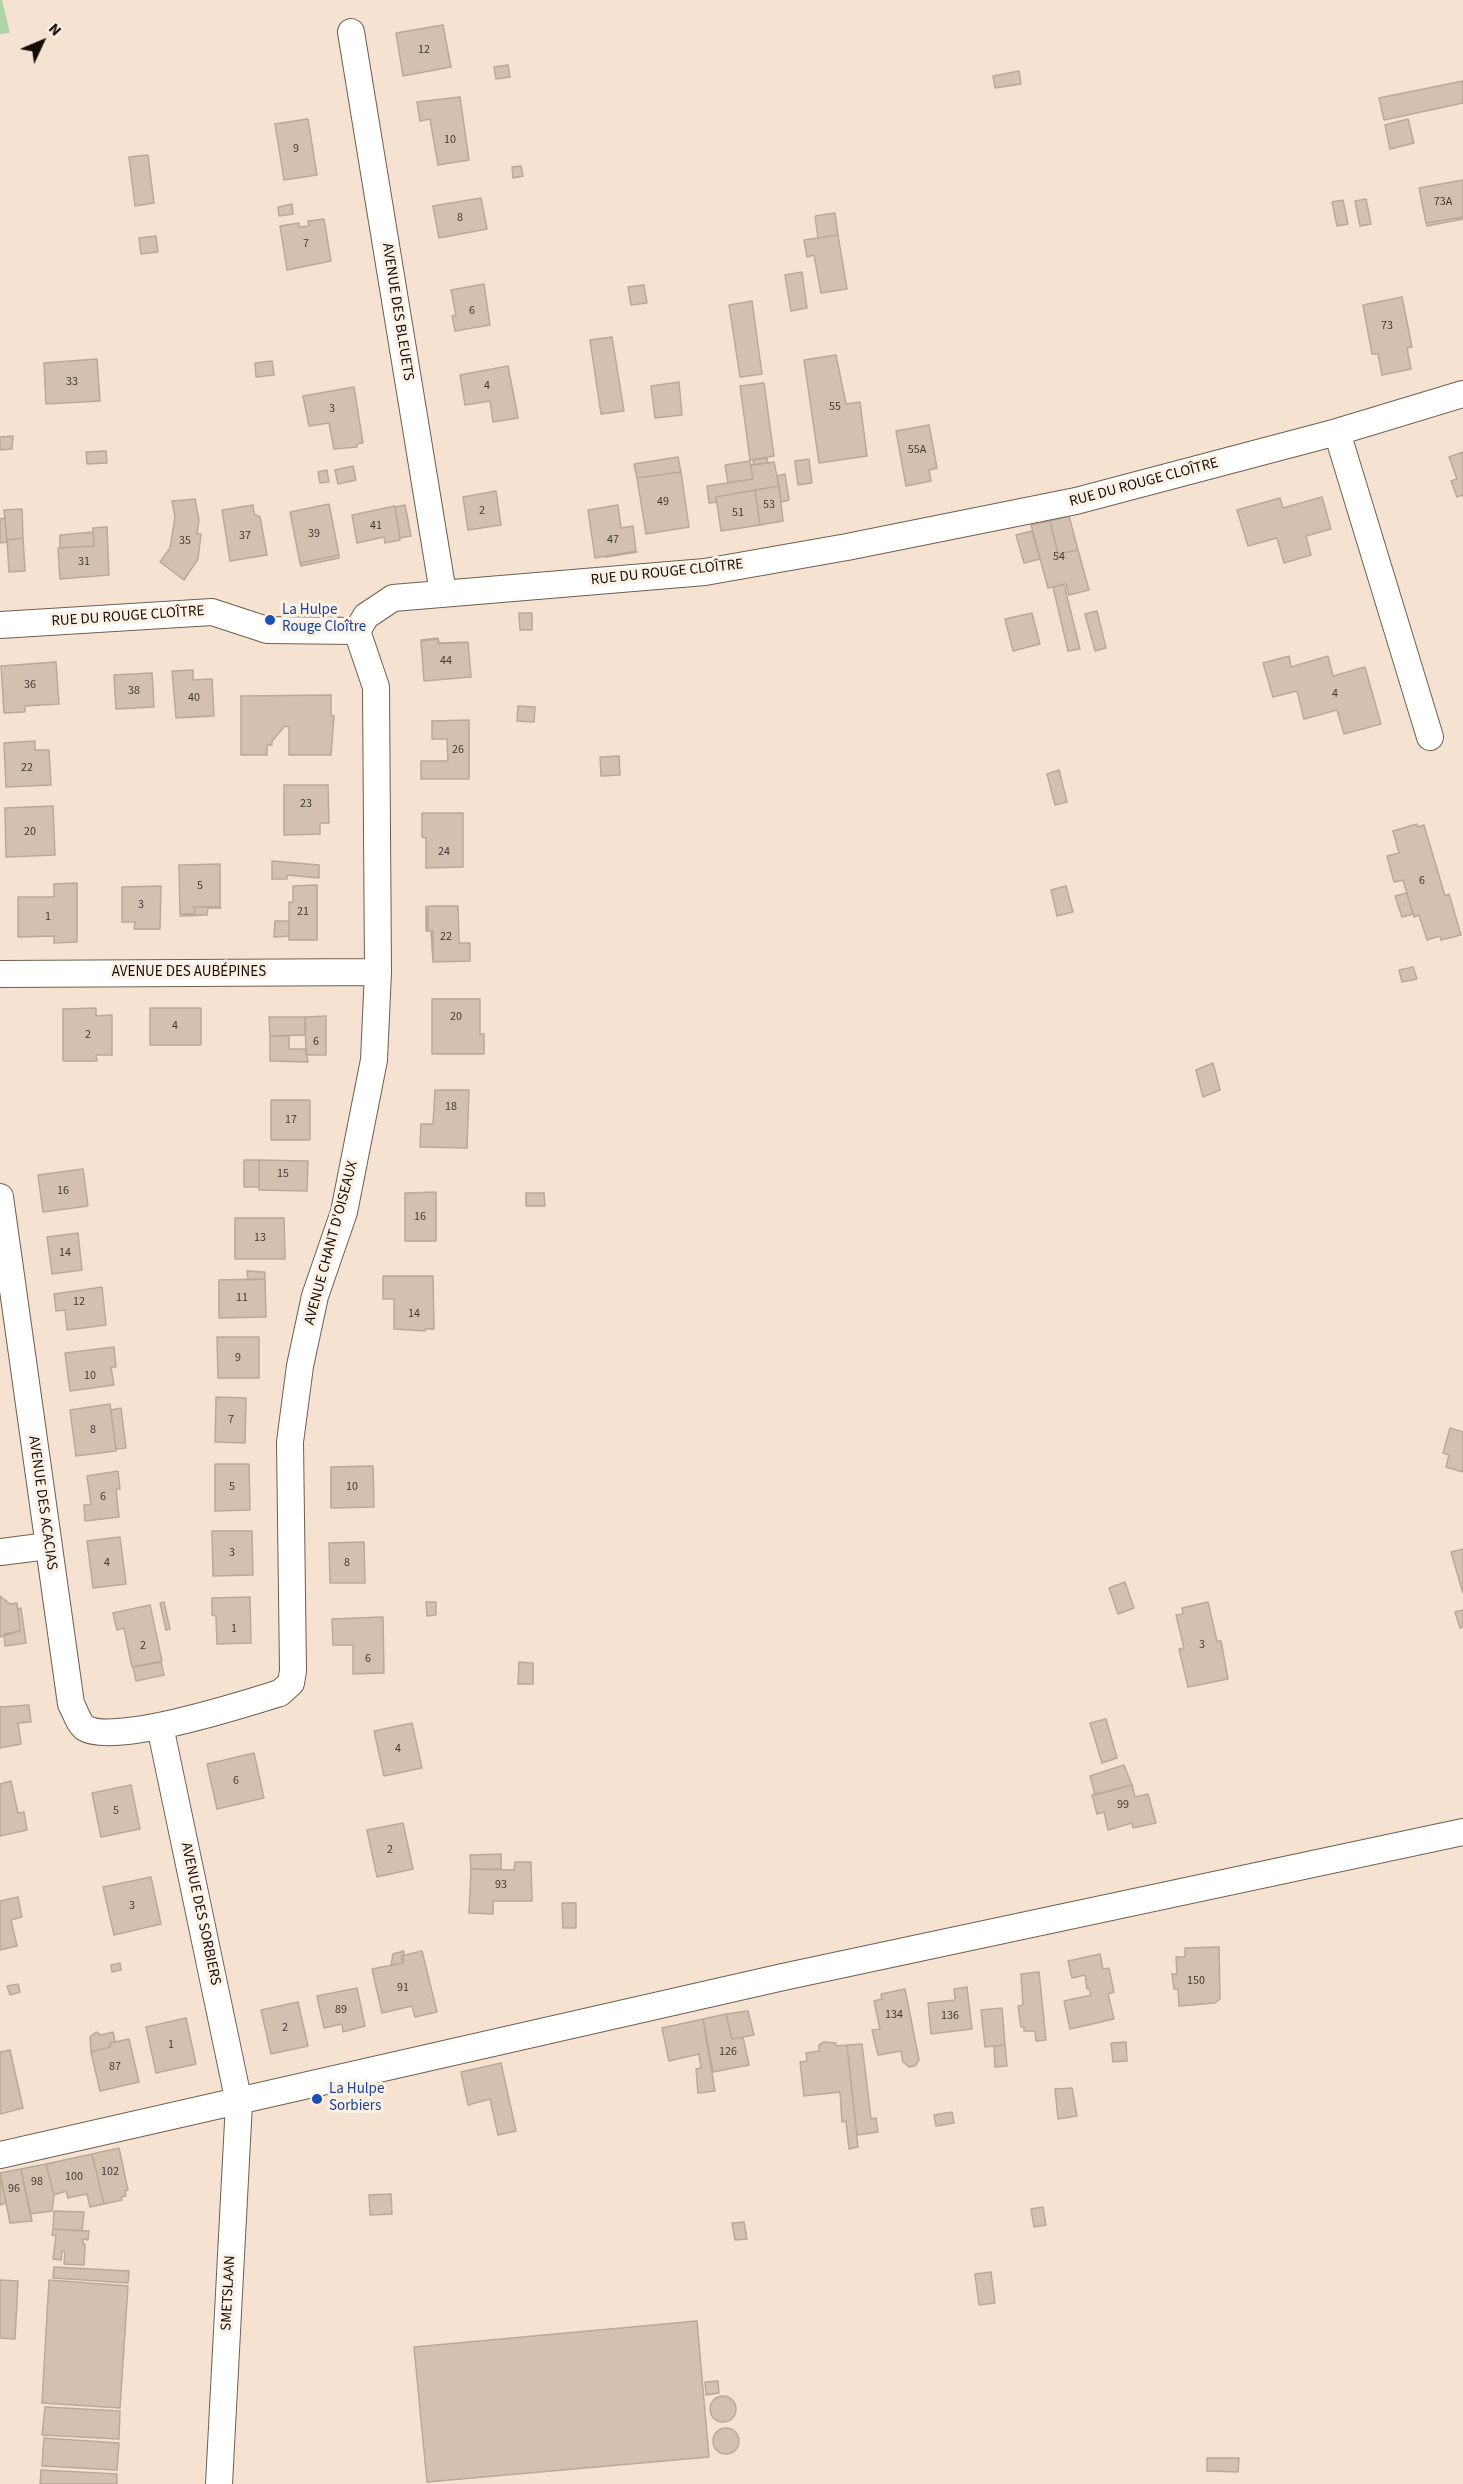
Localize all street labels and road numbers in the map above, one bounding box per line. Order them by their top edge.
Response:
street label: AVENUE DES BLEUETS [377,242,417,382]
street label: RUE DU ROUGE CLOÎTRE [1068,454,1220,512]
street label: RUE DU ROUGE CLOÎTRE [590,556,744,590]
street label: RUE DU ROUGE CLOÎTRE [51,603,205,631]
street label: AVENUE DES AUBÉPINES [112,964,266,982]
street label: AVENUE CHANT D'OISEAUX [301,1159,363,1327]
street label: AVENUE DES ACACIAS [24,1435,60,1571]
street label: AVENUE DES SORBIERS [176,1841,224,1987]
street label: SMETSLAAN [218,2255,240,2331]

